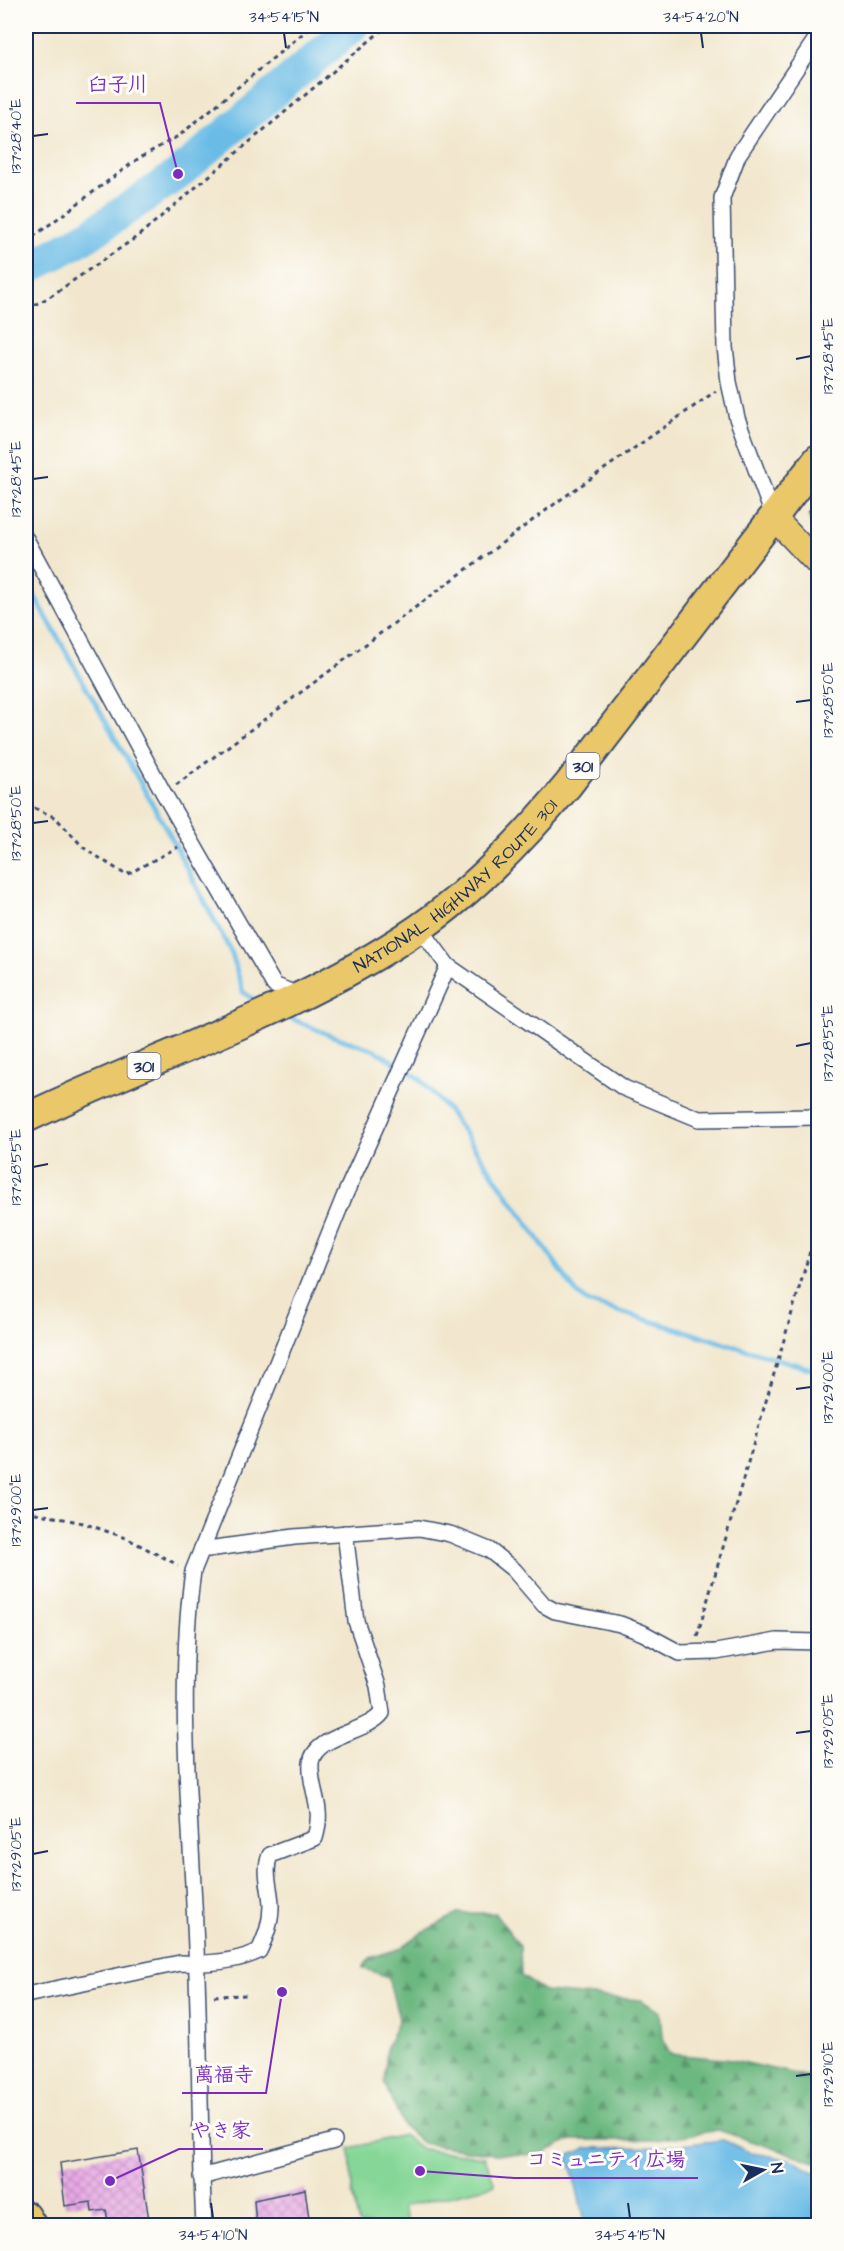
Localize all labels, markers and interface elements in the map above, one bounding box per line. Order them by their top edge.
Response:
text: 34°54'15"N [249,7,319,28]
text: 34°54'20"N [663,7,739,28]
callout: 臼子川 [76,65,160,103]
text: 臼子川 [88,71,148,99]
text: 137°28'40"E [6,98,27,173]
text: 137°28'45"E [818,318,839,394]
text: 137°28'45"E [6,441,27,517]
text: 137°28'50"E [818,662,839,738]
road number: 301 [566,753,600,779]
text: 137°28'50"E [6,785,27,861]
street label: NATIONAL HIGHWAY ROUTE 301 [349,794,564,979]
text: 137°28'55"E [818,1005,839,1081]
road number: 301 [128,1053,160,1079]
text: 137°28'55"E [6,1129,27,1205]
text: 137°29'00"E [818,1350,839,1423]
text: 137°29'00"E [6,1473,27,1546]
text: 137°29'05"E [818,1694,839,1768]
text: 137°29'05"E [6,1817,27,1891]
text: 137°29'10"E [818,2041,839,2107]
callout: 萬福寺 [182,2055,266,2093]
text: 萬福寺 [194,2061,254,2089]
callout: やき家 [179,2111,263,2149]
text: やき家 [191,2117,251,2145]
callout: コミュニティ広場 [514,2140,698,2178]
north arrow [733,2140,793,2200]
text: コミュニティ広場 [527,2146,685,2174]
text: N [765,2161,788,2174]
text: 34°54'10"N [179,2225,247,2246]
text: 34°54'15"N [595,2225,665,2246]

